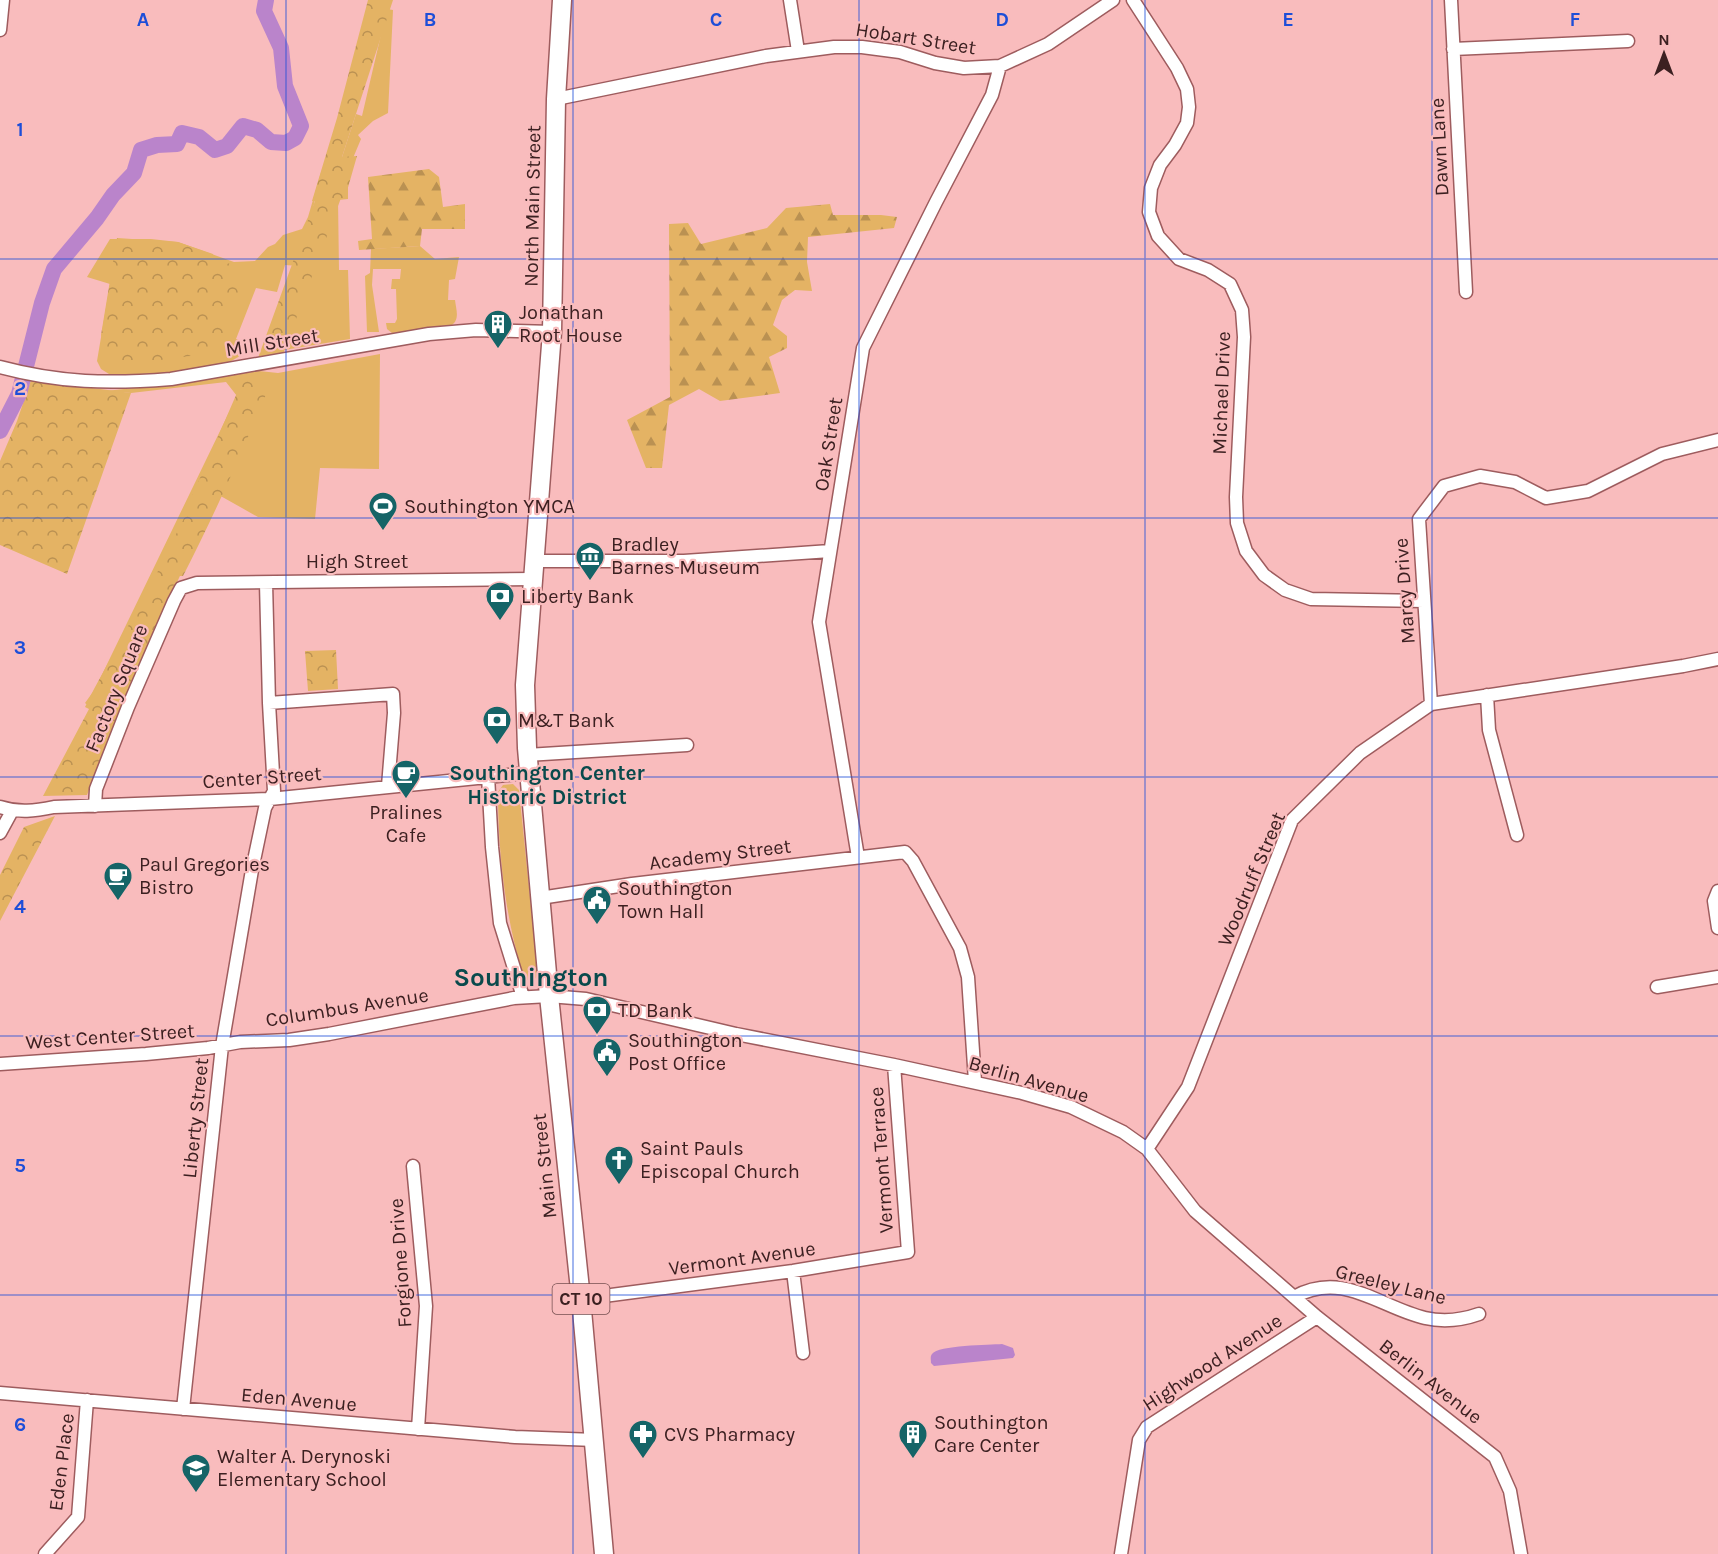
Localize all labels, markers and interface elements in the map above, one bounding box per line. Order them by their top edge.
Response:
text: A [137,8,150,31]
text: B [424,8,436,31]
text: C [710,8,722,31]
text: D [995,8,1009,31]
text: E [1282,8,1294,31]
text: F [1570,8,1581,31]
street label: Hobart Street [854,18,978,59]
north arrow [1634,24,1694,84]
text: N [1658,30,1670,49]
street label: Dawn Lane [1425,97,1454,197]
text: 1 [16,118,24,141]
street label: North Main Street [520,124,545,287]
place label: Jonathan Root House [519,301,623,347]
building icon: Jonathan Root House [482,308,514,350]
street label: Mill Street [224,324,321,361]
street label: Michael Drive [1208,331,1235,455]
text: 2 [14,377,26,400]
street label: Oak Street [810,395,847,493]
sports icon: Southington YMCA [367,490,399,532]
place label: Southington YMCA [404,495,575,518]
place label: Bradley Barnes Museum [611,533,760,579]
street label: Marcy Drive [1389,537,1420,645]
museum icon: Bradley Barnes Museum [574,540,606,582]
street label: High Street [306,550,409,573]
bank icon: Liberty Bank [484,580,516,622]
place label: Liberty Bank [521,585,634,608]
street label: Factory Square [80,621,153,755]
text: 3 [14,636,26,659]
bank icon: M&T Bank [481,704,513,746]
place label: M&T Bank [518,709,615,732]
cafe icon: Pralines Cafe [390,758,422,800]
district label: Southington Center Historic District [449,761,646,809]
street label: Center Street [202,762,323,793]
place label: Pralines Cafe [369,801,443,847]
street label: Woodruff Street [1213,808,1290,950]
street label: Academy Street [648,834,793,875]
place label: Paul Gregories Bistro [139,853,270,899]
cafe icon: Paul Gregories Bistro [102,860,134,902]
place label: Southington Town Hall [618,877,733,923]
public building icon: Southington Town Hall [581,884,613,926]
text: 4 [14,895,26,918]
district label: Southington [453,962,609,993]
street label: Columbus Avenue [264,983,430,1032]
bank icon: TD Bank [581,994,613,1036]
place label: TD Bank [618,999,693,1022]
street label: West Center Street [25,1019,196,1054]
place label: Southington Post Office [628,1029,743,1075]
public building icon: Southington Post Office [591,1036,623,1078]
street label: Berlin Avenue [966,1051,1092,1108]
street label: Liberty Street [178,1056,213,1179]
street label: Vermont Terrace [865,1086,898,1234]
street label: Main Street [527,1112,561,1220]
place label: Saint Pauls Episcopal Church [640,1137,800,1183]
church icon: Saint Pauls Episcopal Church [603,1144,635,1186]
text: 5 [14,1154,26,1177]
street label: Forgione Drive [385,1197,416,1328]
street label: Vermont Avenue [667,1237,817,1280]
street label: Greeley Lane [1333,1260,1449,1309]
road number: CT 10 [552,1284,610,1314]
street label: Highwood Avenue [1138,1309,1286,1416]
street label: Berlin Avenue [1375,1334,1487,1429]
street label: Eden Avenue [240,1383,358,1416]
place label: Southington Care Center [934,1411,1049,1457]
street label: Eden Place [44,1412,79,1512]
text: 6 [14,1413,26,1436]
pharmacy icon: CVS Pharmacy [627,1418,659,1460]
building icon: Southington Care Center [897,1418,929,1460]
place label: CVS Pharmacy [664,1423,795,1446]
place label: Walter A. Derynoski Elementary School [217,1445,391,1491]
school or university icon: Walter A. Derynoski Elementary School [180,1452,212,1494]

